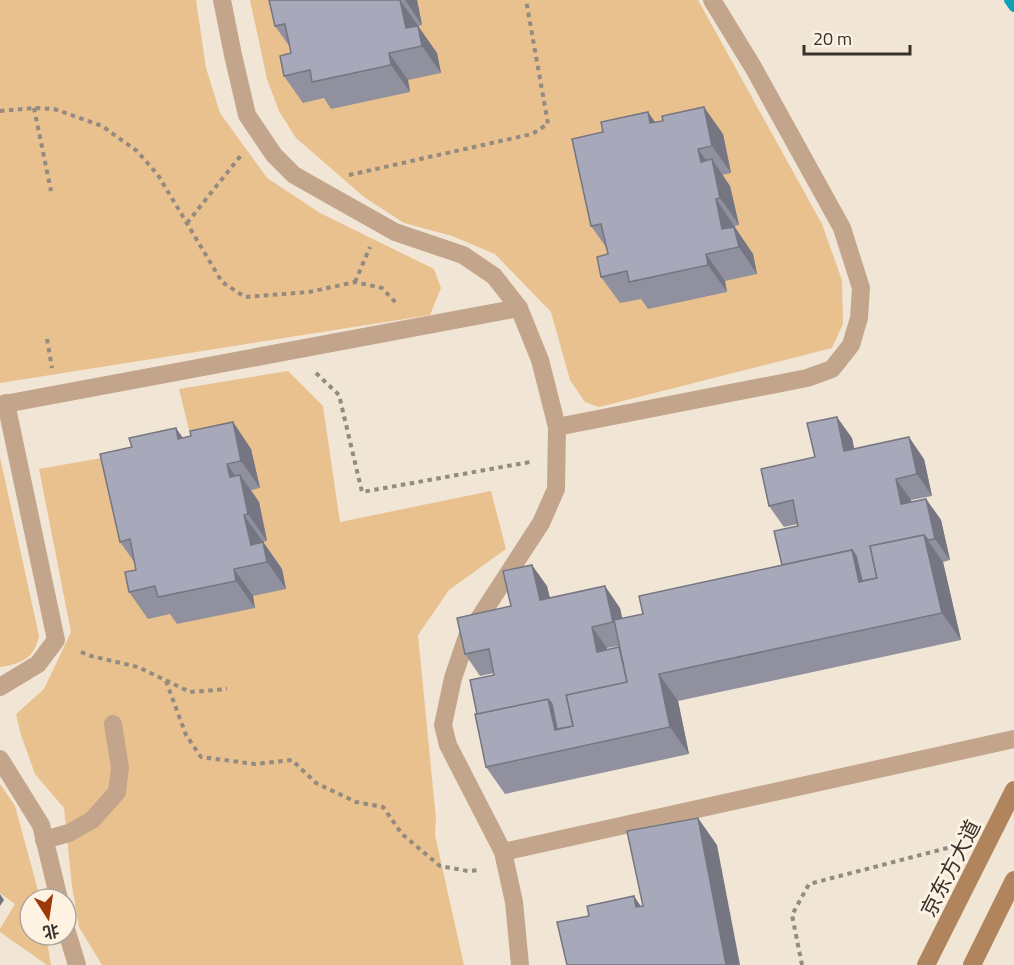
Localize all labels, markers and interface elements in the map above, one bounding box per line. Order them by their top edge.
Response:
scale bar [804,18,910,56]
text: 20 m [813,25,852,52]
street label: 京东方大道 [912,814,988,922]
north arrow [18,887,78,947]
text: 北 [41,918,61,945]

